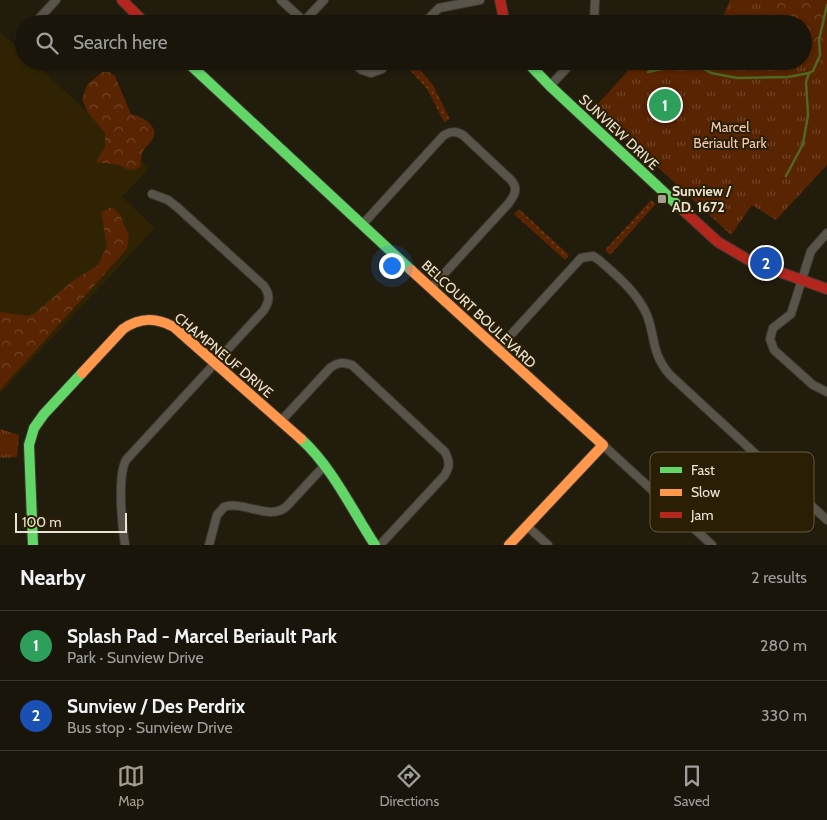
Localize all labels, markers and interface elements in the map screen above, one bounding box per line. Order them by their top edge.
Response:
search box [15,15,812,70]
icon: search [33,29,61,57]
text: Search here [73,31,167,54]
pin: 1 [649,86,681,124]
street label: SUNVIEW DRIVE [575,90,663,174]
park label: Marcel Bériault Park [693,118,767,152]
place label: Sunview / AD. 1672 [672,182,732,216]
marker: Sunview / AD. 1672 [656,193,668,205]
pin: 2 [750,244,782,282]
your location [379,253,405,279]
street label: BELCOURT BOULEVARD [418,256,540,372]
street label: CHAMPNEUF DRIVE [171,309,277,402]
legend [650,452,814,532]
text: Fast [691,461,715,479]
text: Slow [691,483,720,501]
text: Jam [690,506,713,524]
scale bar [15,510,128,533]
text: 100 m [22,513,62,531]
text: Nearby [20,565,86,590]
text: 2 results [751,568,807,587]
text: Splash Pad - Marcel Beriault Park [67,625,337,648]
text: 1 [33,636,39,655]
text: 280 m [760,636,807,655]
text: Park · Sunview Drive [67,648,204,667]
text: Sunview / Des Perdrix [67,695,245,718]
text: 2 [32,706,40,725]
text: 330 m [761,706,807,725]
text: Bus stop · Sunview Drive [67,718,233,737]
tab: Map [117,762,145,810]
tab: Directions [379,762,439,810]
tab: Saved [673,762,710,810]

